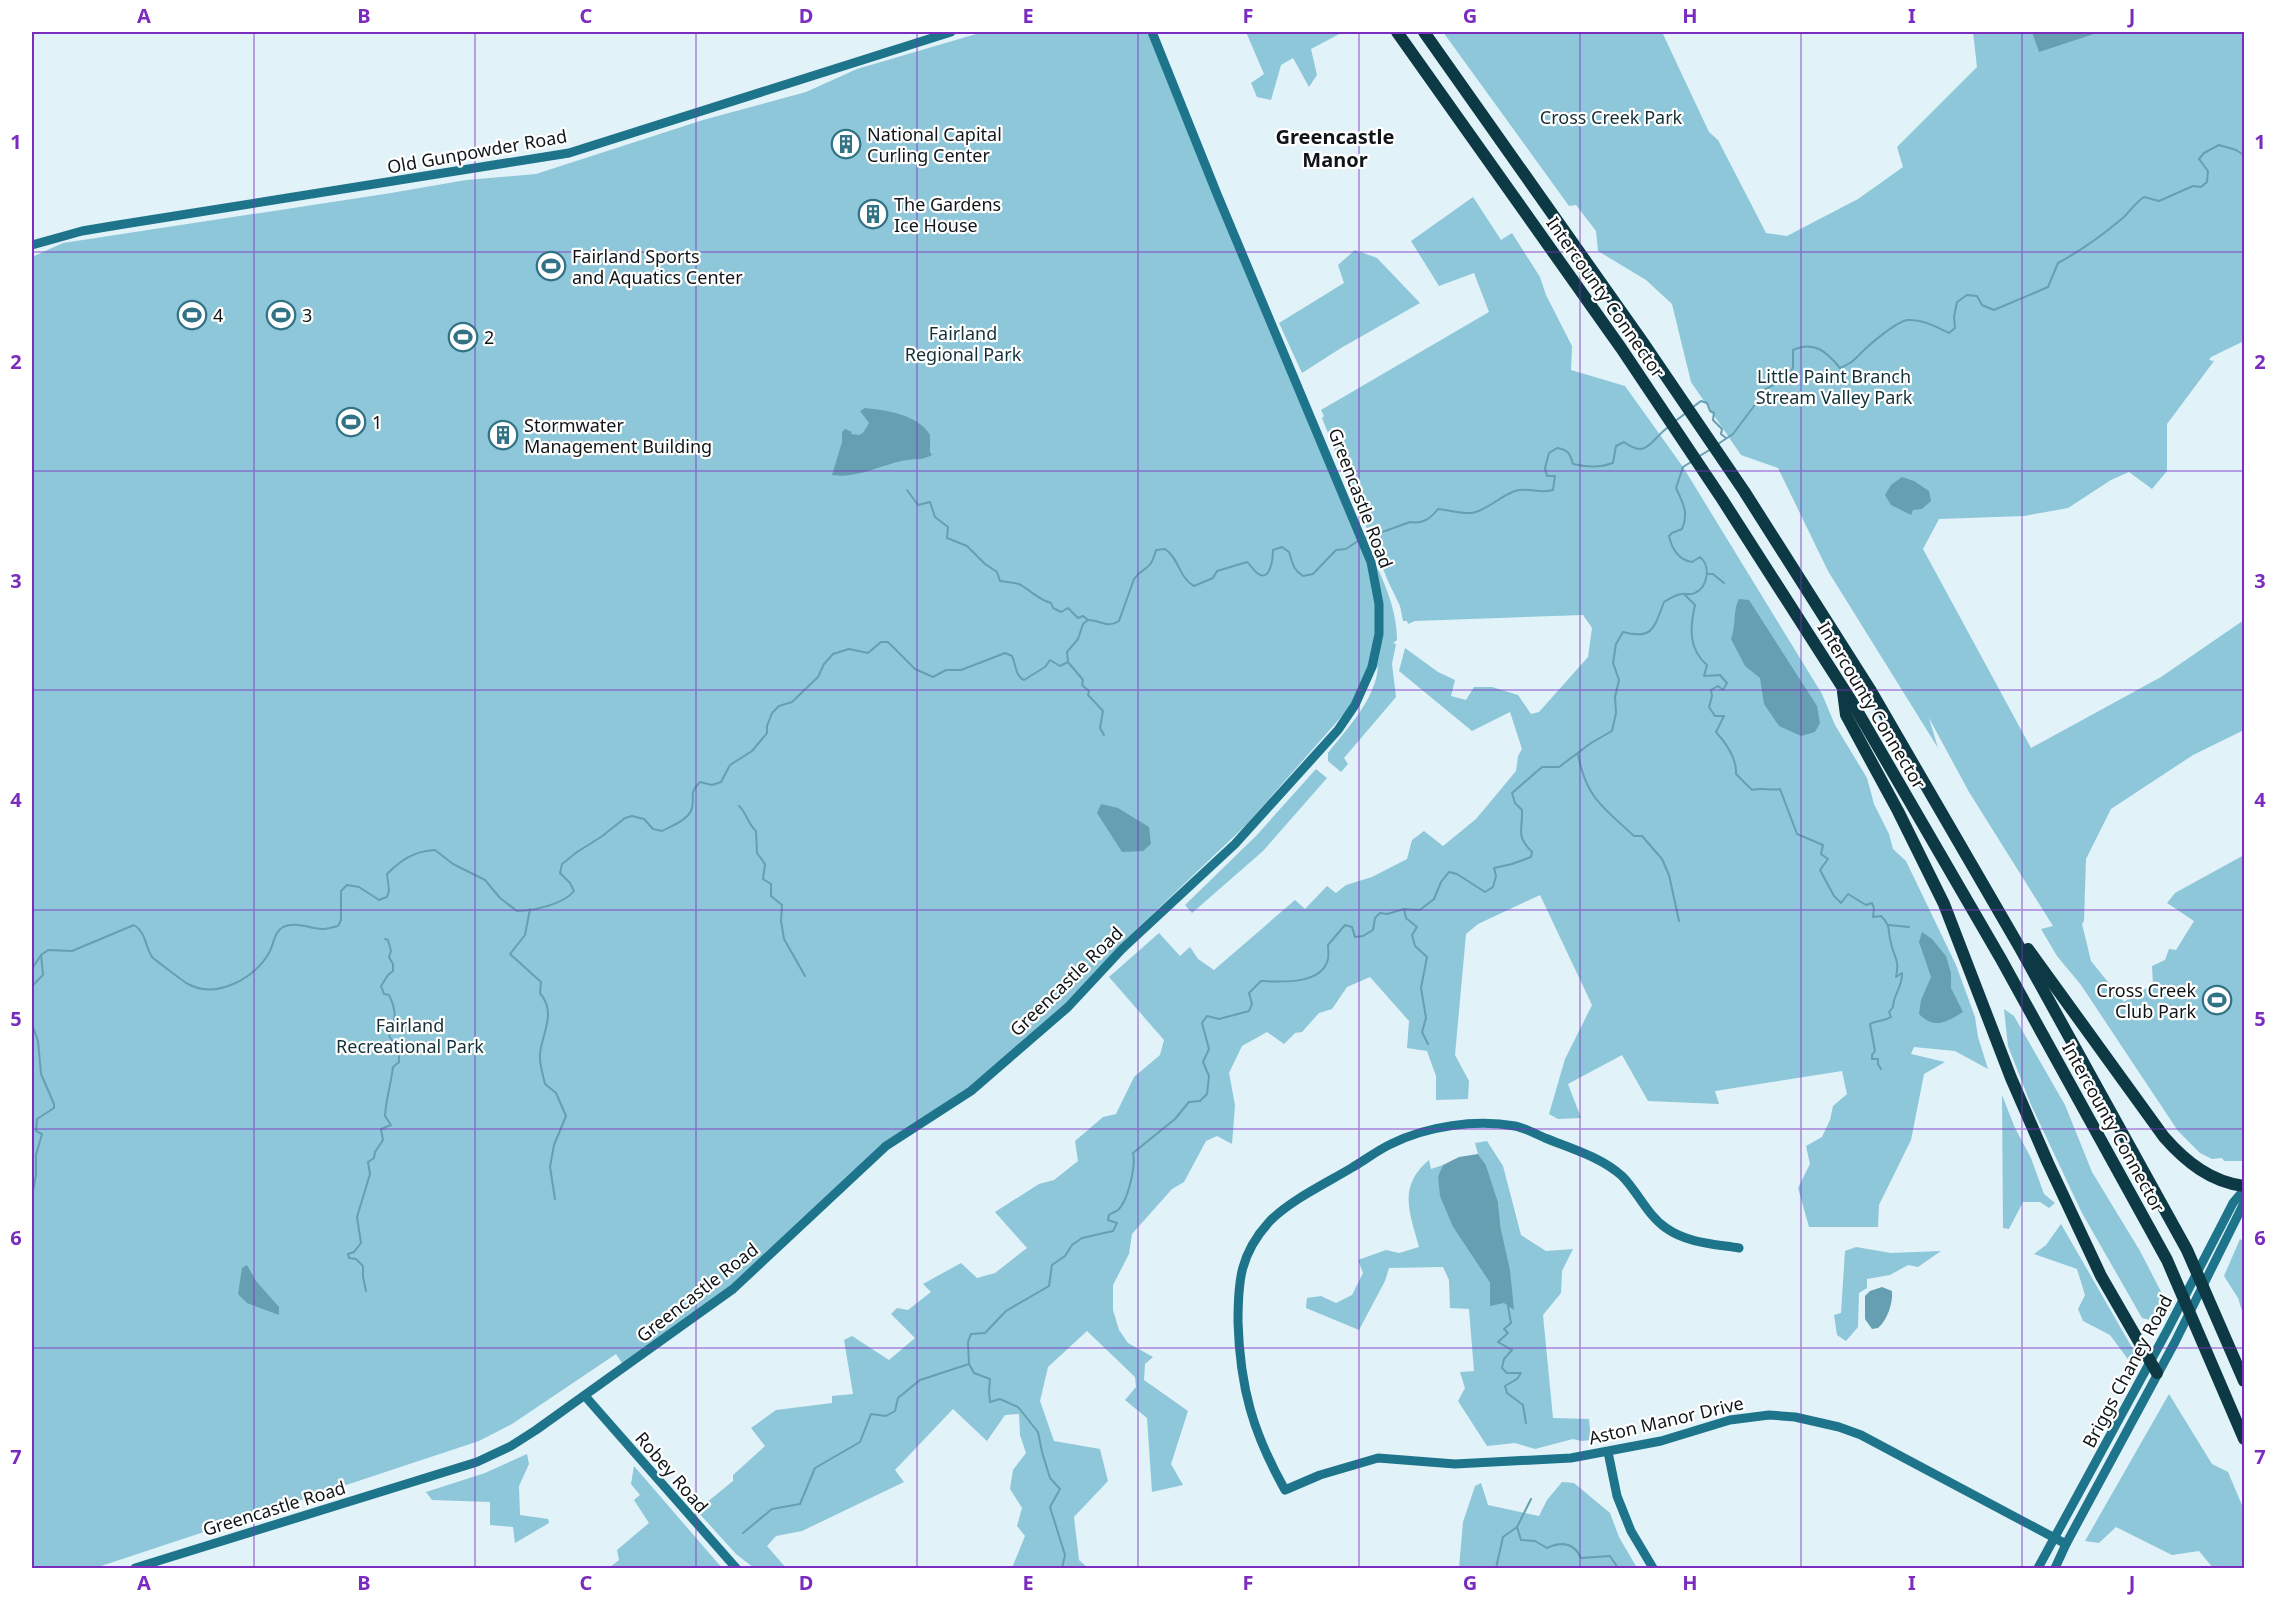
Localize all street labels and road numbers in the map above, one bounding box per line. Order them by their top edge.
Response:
street label: Old Gunpowder Road [385,123,569,179]
street label: Intercounty Connector [1541,212,1671,383]
street label: Greencastle Road [1323,425,1399,571]
street label: Intercounty Connector [1812,617,1932,794]
street label: Greencastle Road [1004,921,1128,1041]
street label: Intercounty Connector [2057,1038,2171,1217]
street label: Greencastle Road [631,1237,763,1347]
street label: Briggs Chaney Road [2077,1290,2177,1452]
street label: Aston Manor Drive [1586,1390,1746,1450]
street label: Robey Road [630,1426,714,1518]
street label: Greencastle Road [200,1475,348,1541]

